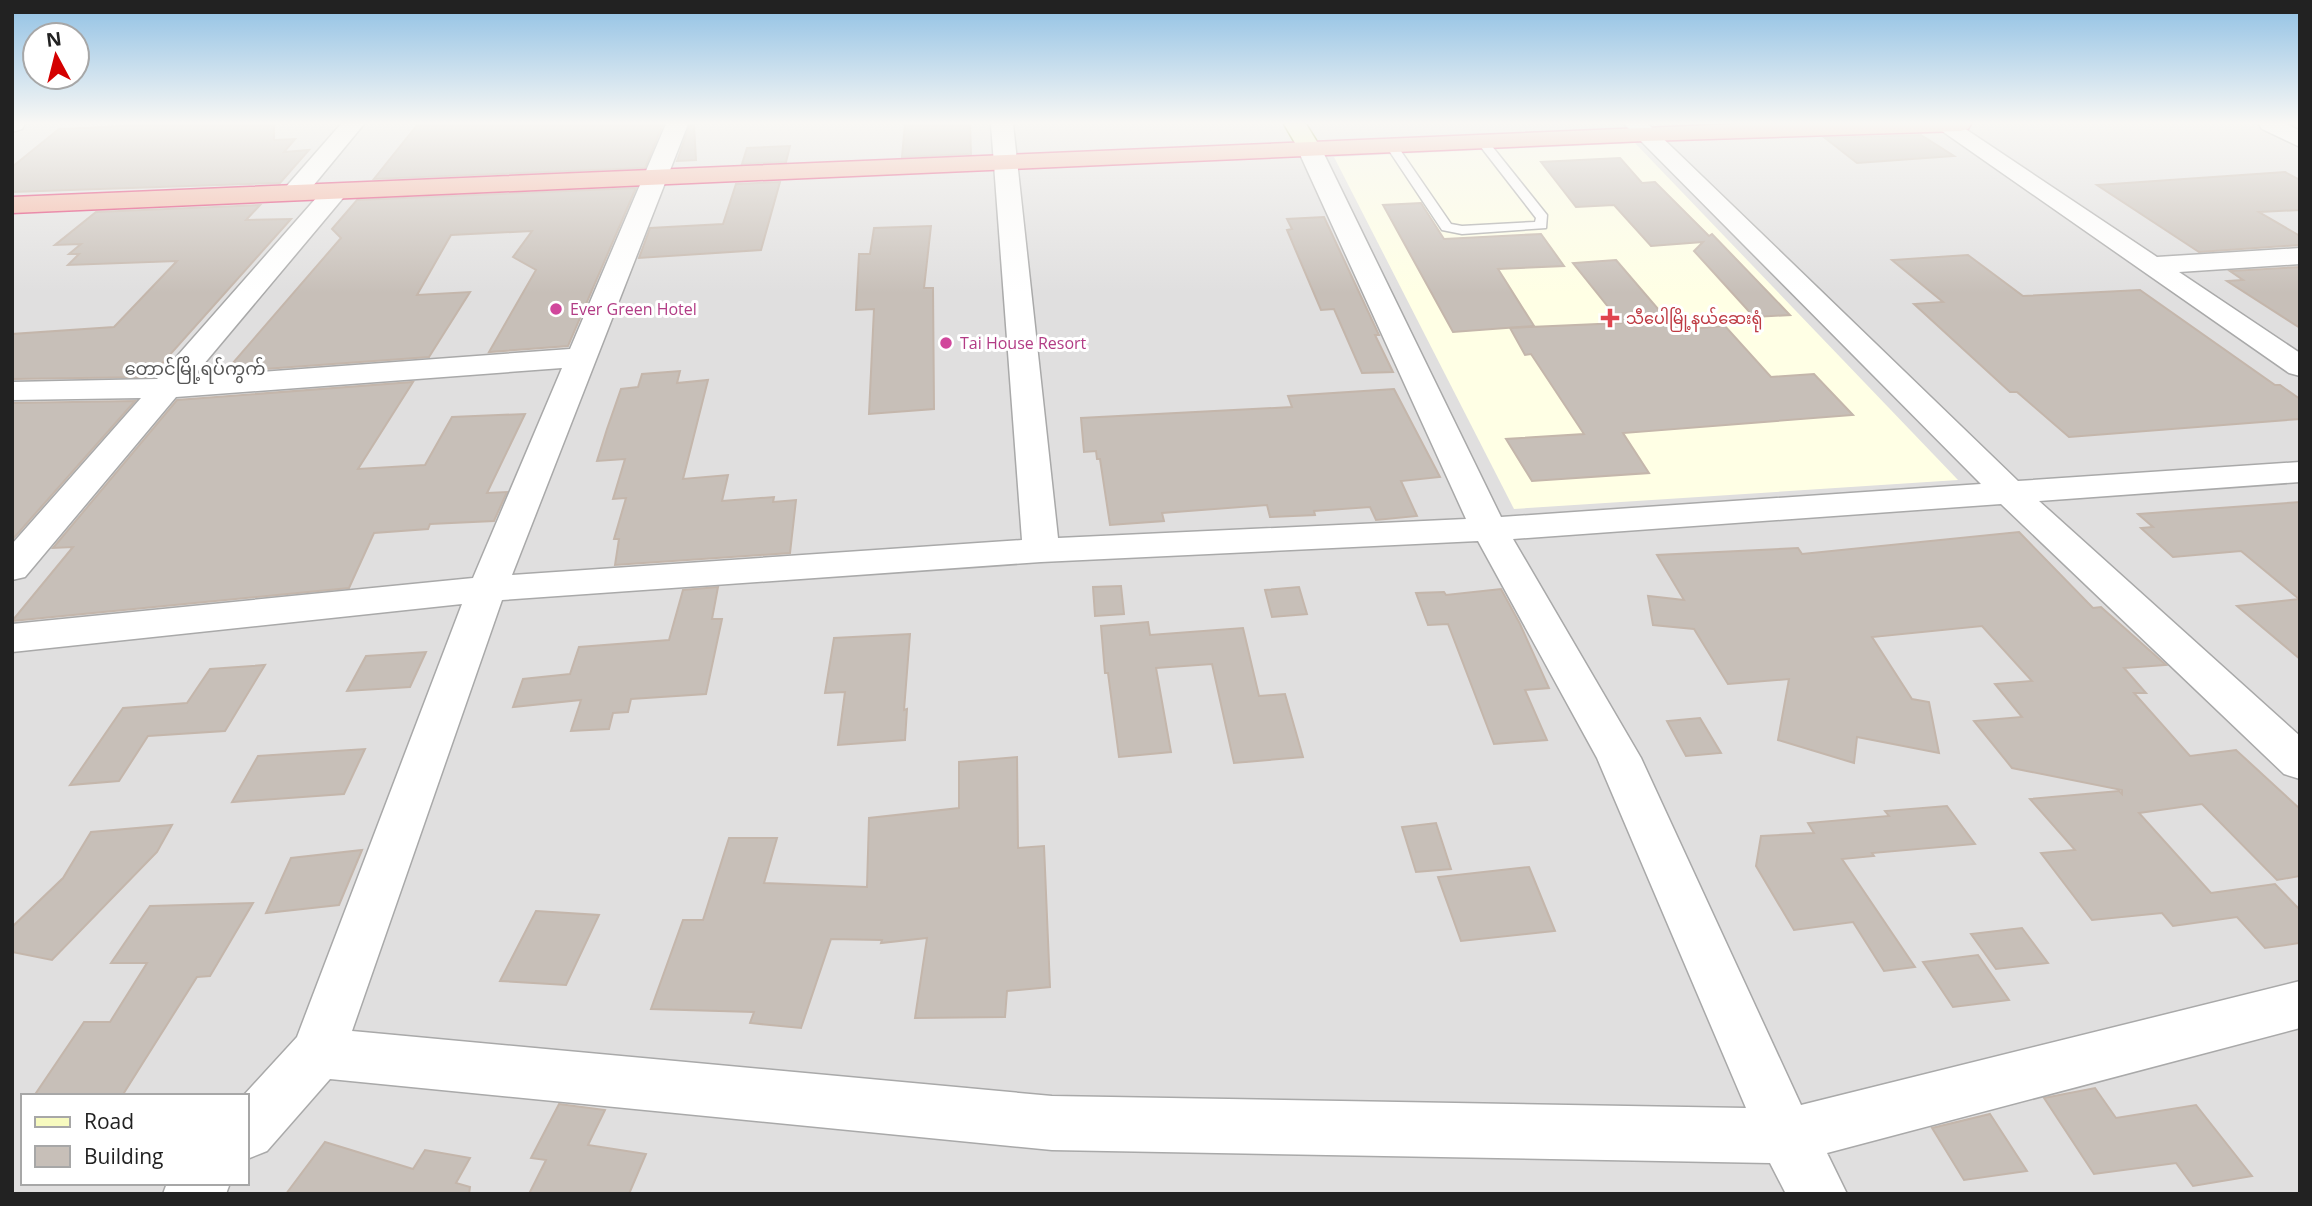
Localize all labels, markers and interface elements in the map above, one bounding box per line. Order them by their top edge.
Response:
north arrow [21,21,91,91]
text: N [45,25,63,53]
place label: Ever Green Hotel [570,298,697,320]
marker: Ever Green Hotel [548,301,564,317]
place label: သီပေါမြို့နယ်ဆေးရုံ [1626,307,1762,333]
marker: သီပေါမြို့နယ်ဆေးရုံ [1600,308,1620,328]
place label: Tai House Resort [960,332,1087,354]
marker: Tai House Resort [938,335,954,351]
district label: တောင်မြို့ရပ်ကွက် [124,355,266,384]
legend [21,1094,248,1185]
text: Road [84,1107,134,1135]
text: Building [84,1142,163,1170]

